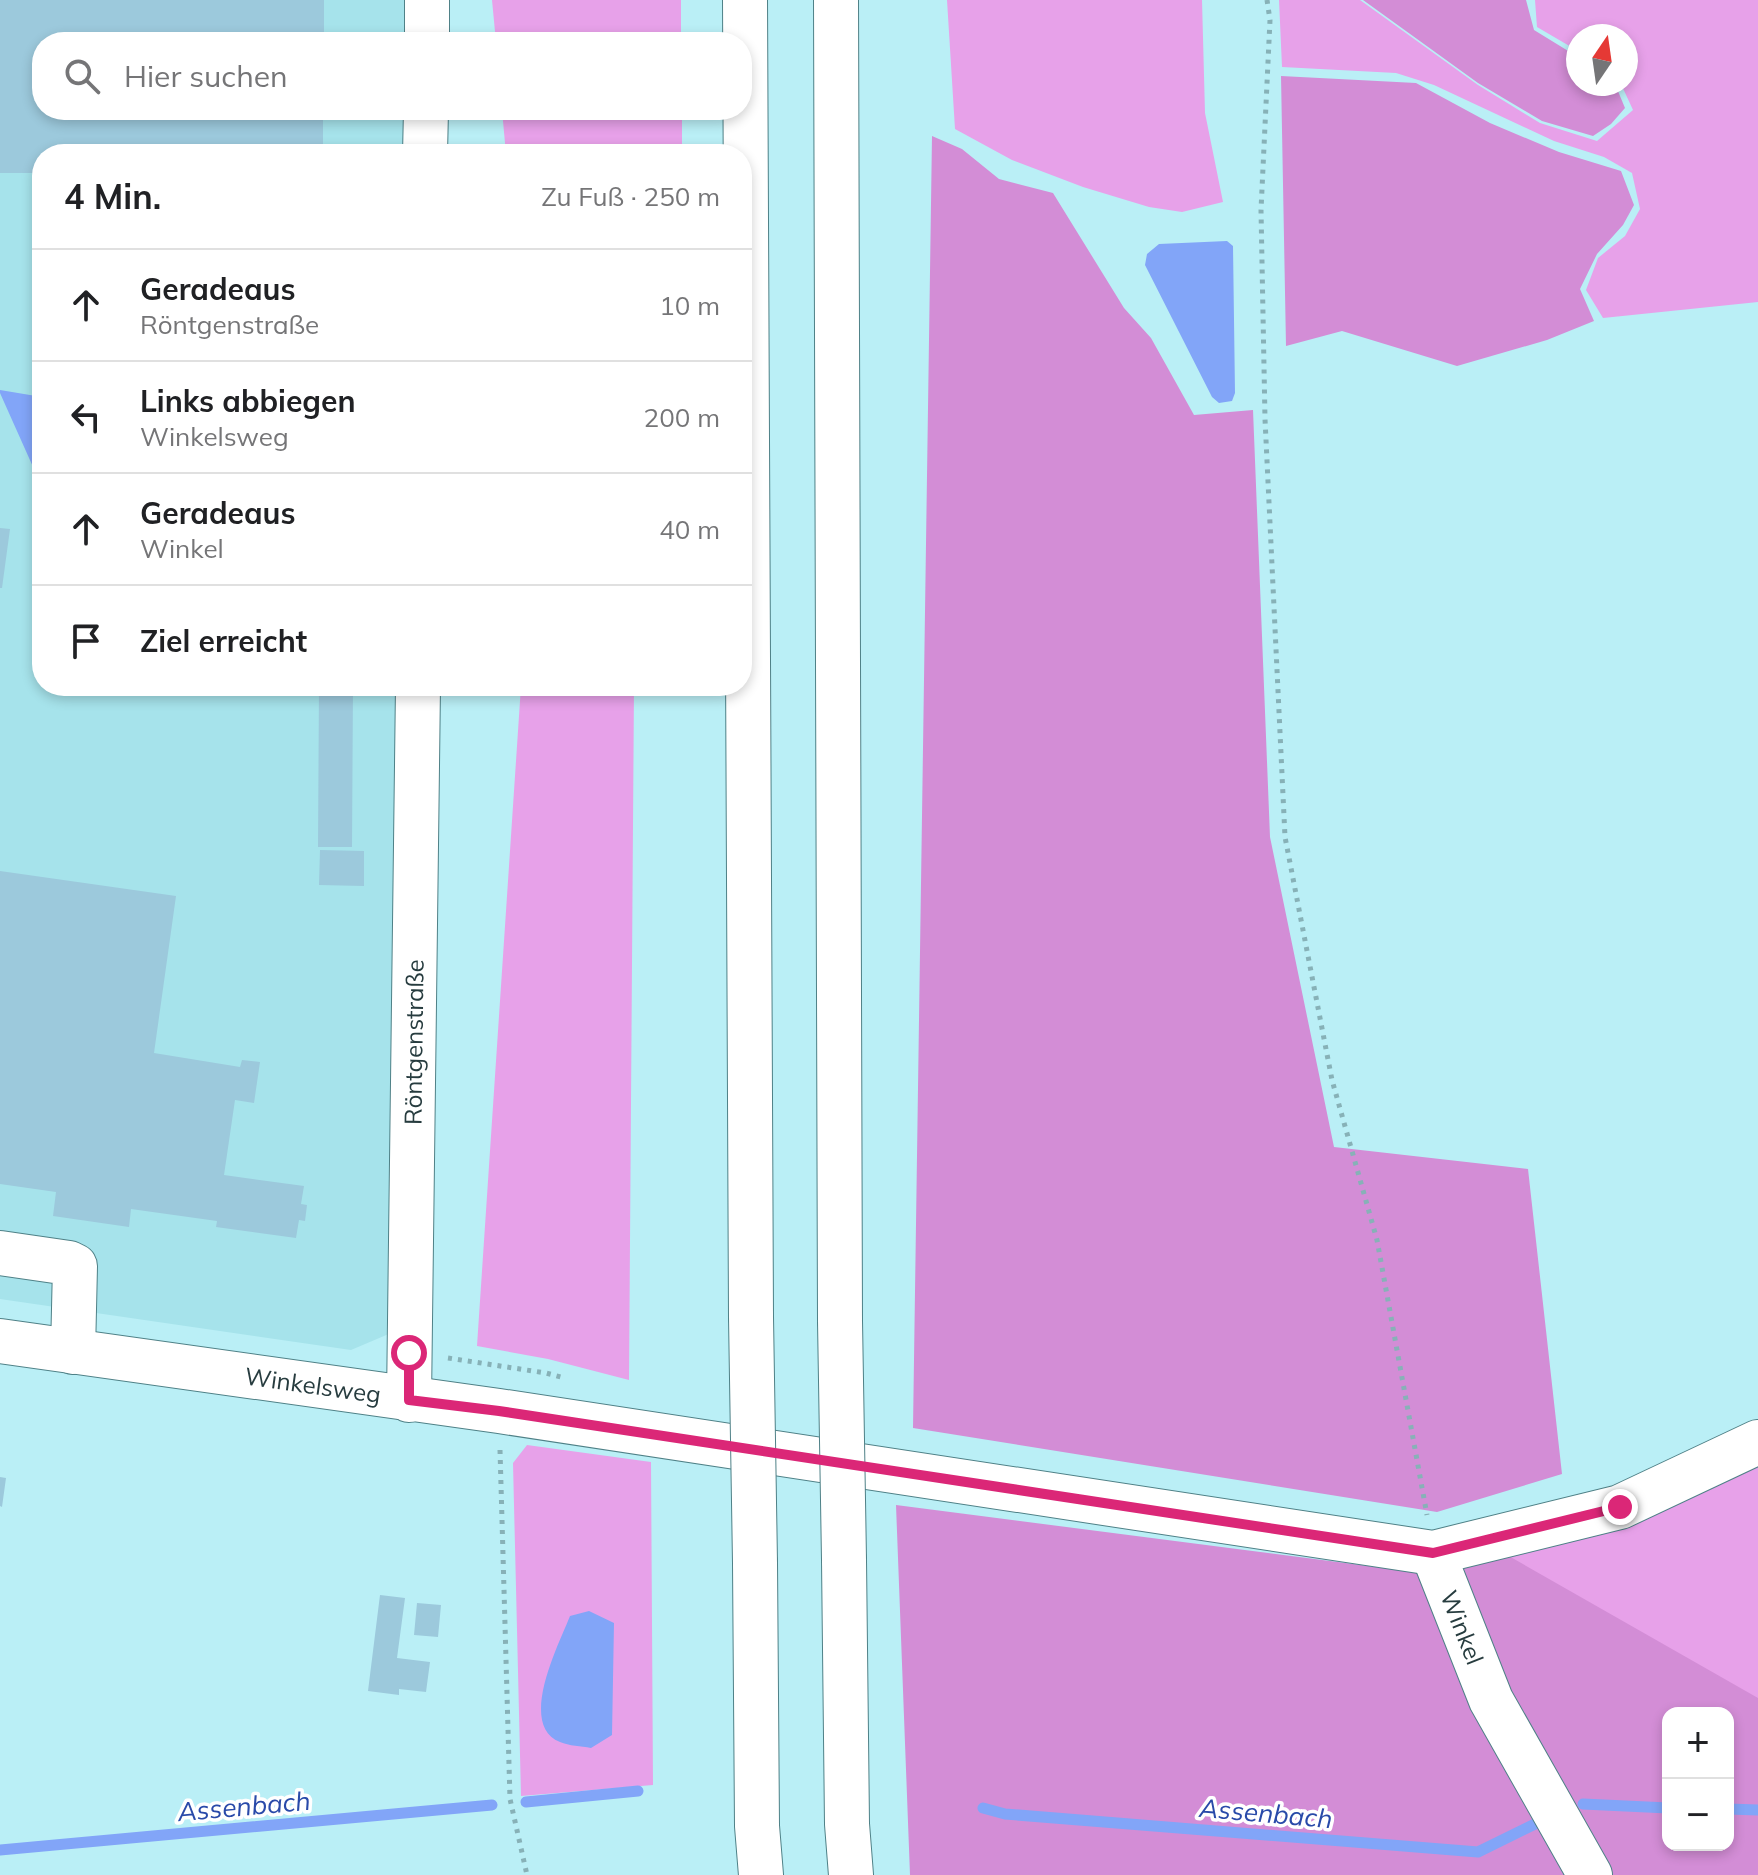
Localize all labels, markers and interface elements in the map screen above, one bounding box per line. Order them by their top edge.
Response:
north arrow [1566,24,1638,96]
search box [32,32,752,120]
icon: search [60,54,104,98]
text: Hier suchen [124,57,288,95]
text: 4 Min. [64,175,161,218]
text: Zu Fuß · 250 m [541,180,720,213]
text: Geradeaus [140,270,295,308]
icon: ahead [64,283,108,327]
text: 10 m [659,289,720,322]
text: Röntgenstraße [140,308,319,341]
text: Links abbiegen [140,382,356,420]
icon: left [64,395,108,439]
text: 200 m [644,401,720,434]
text: Winkelsweg [140,420,289,453]
text: Geradeaus [140,494,295,532]
icon: ahead [64,507,108,551]
text: 40 m [659,513,720,546]
text: Winkel [140,532,224,565]
icon: arrive [64,619,108,663]
text: Ziel erreicht [140,622,307,660]
street label: Röntgenstraße [397,959,430,1125]
route start [391,1335,427,1371]
street label: Winkelsweg [243,1361,383,1409]
route end [1602,1489,1638,1525]
street label: Winkel [1434,1586,1491,1669]
map controls [1662,1707,1734,1851]
button: + [1662,1707,1734,1779]
button: − [1662,1779,1734,1851]
water label: Assenbach [175,1784,312,1828]
water label: Assenbach [1197,1791,1334,1835]

